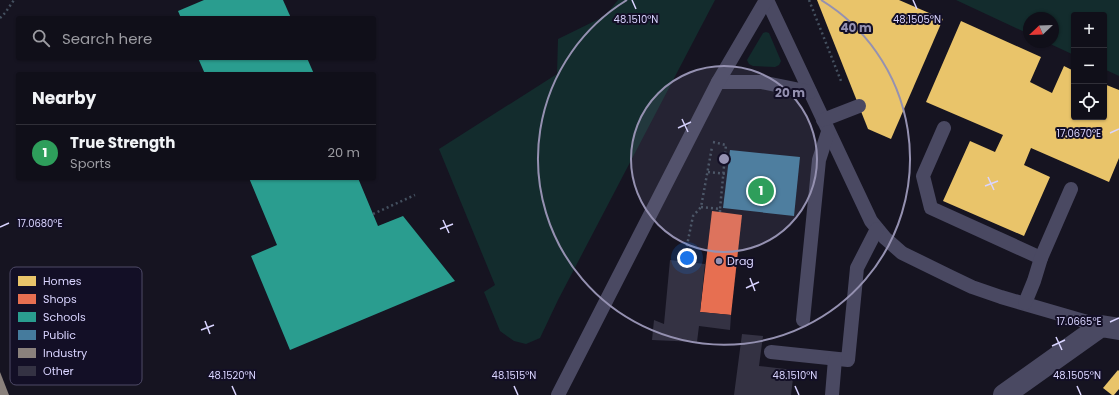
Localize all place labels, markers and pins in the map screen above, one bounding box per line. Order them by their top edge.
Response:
centre of rings [717,152,731,166]
pin: 1 [748,176,774,206]
place label: Drag [727,253,754,269]
marker: Drag [714,256,724,266]

